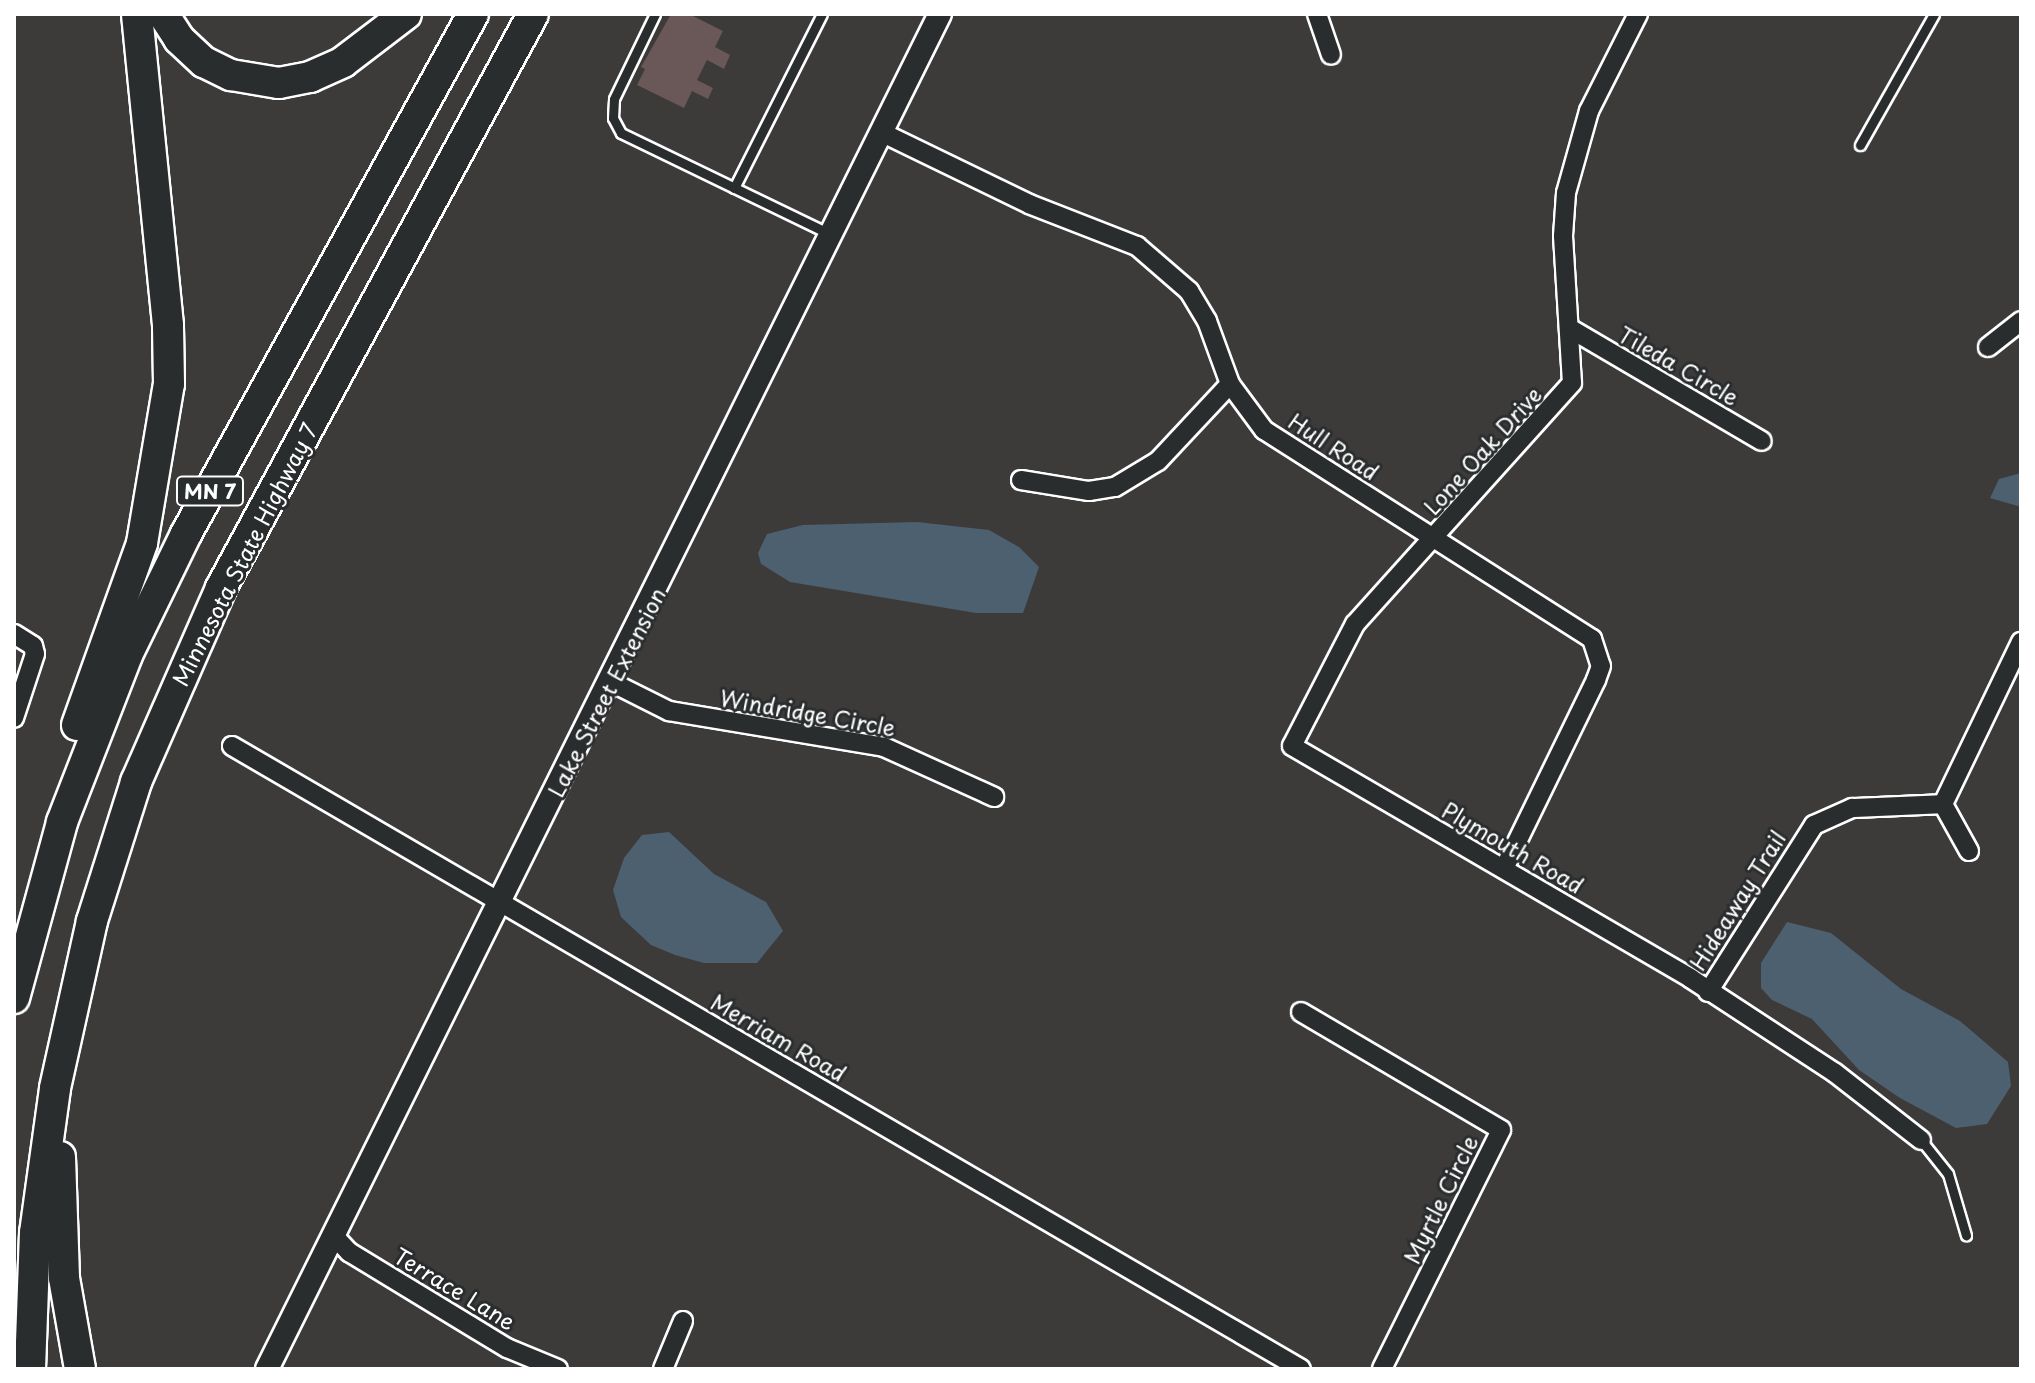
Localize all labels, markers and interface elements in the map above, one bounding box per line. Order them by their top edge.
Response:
street label: Tileda Circle [1614,320,1744,410]
street label: Lone Oak Drive [1417,380,1547,520]
street label: Hull Road [1284,407,1384,485]
street label: Minnesota State Highway 7 [166,417,322,691]
road number: MN 7 [174,475,246,507]
street label: Lake Street Extension [542,583,670,801]
street label: Windridge Circle [717,683,899,741]
street label: Plymouth Road [1438,796,1588,898]
street label: Hideaway Trail [1683,825,1791,975]
street label: Merriam Road [707,988,851,1086]
street label: Myrtle Circle [1397,1130,1483,1268]
street label: Terrace Lane [389,1241,521,1335]

